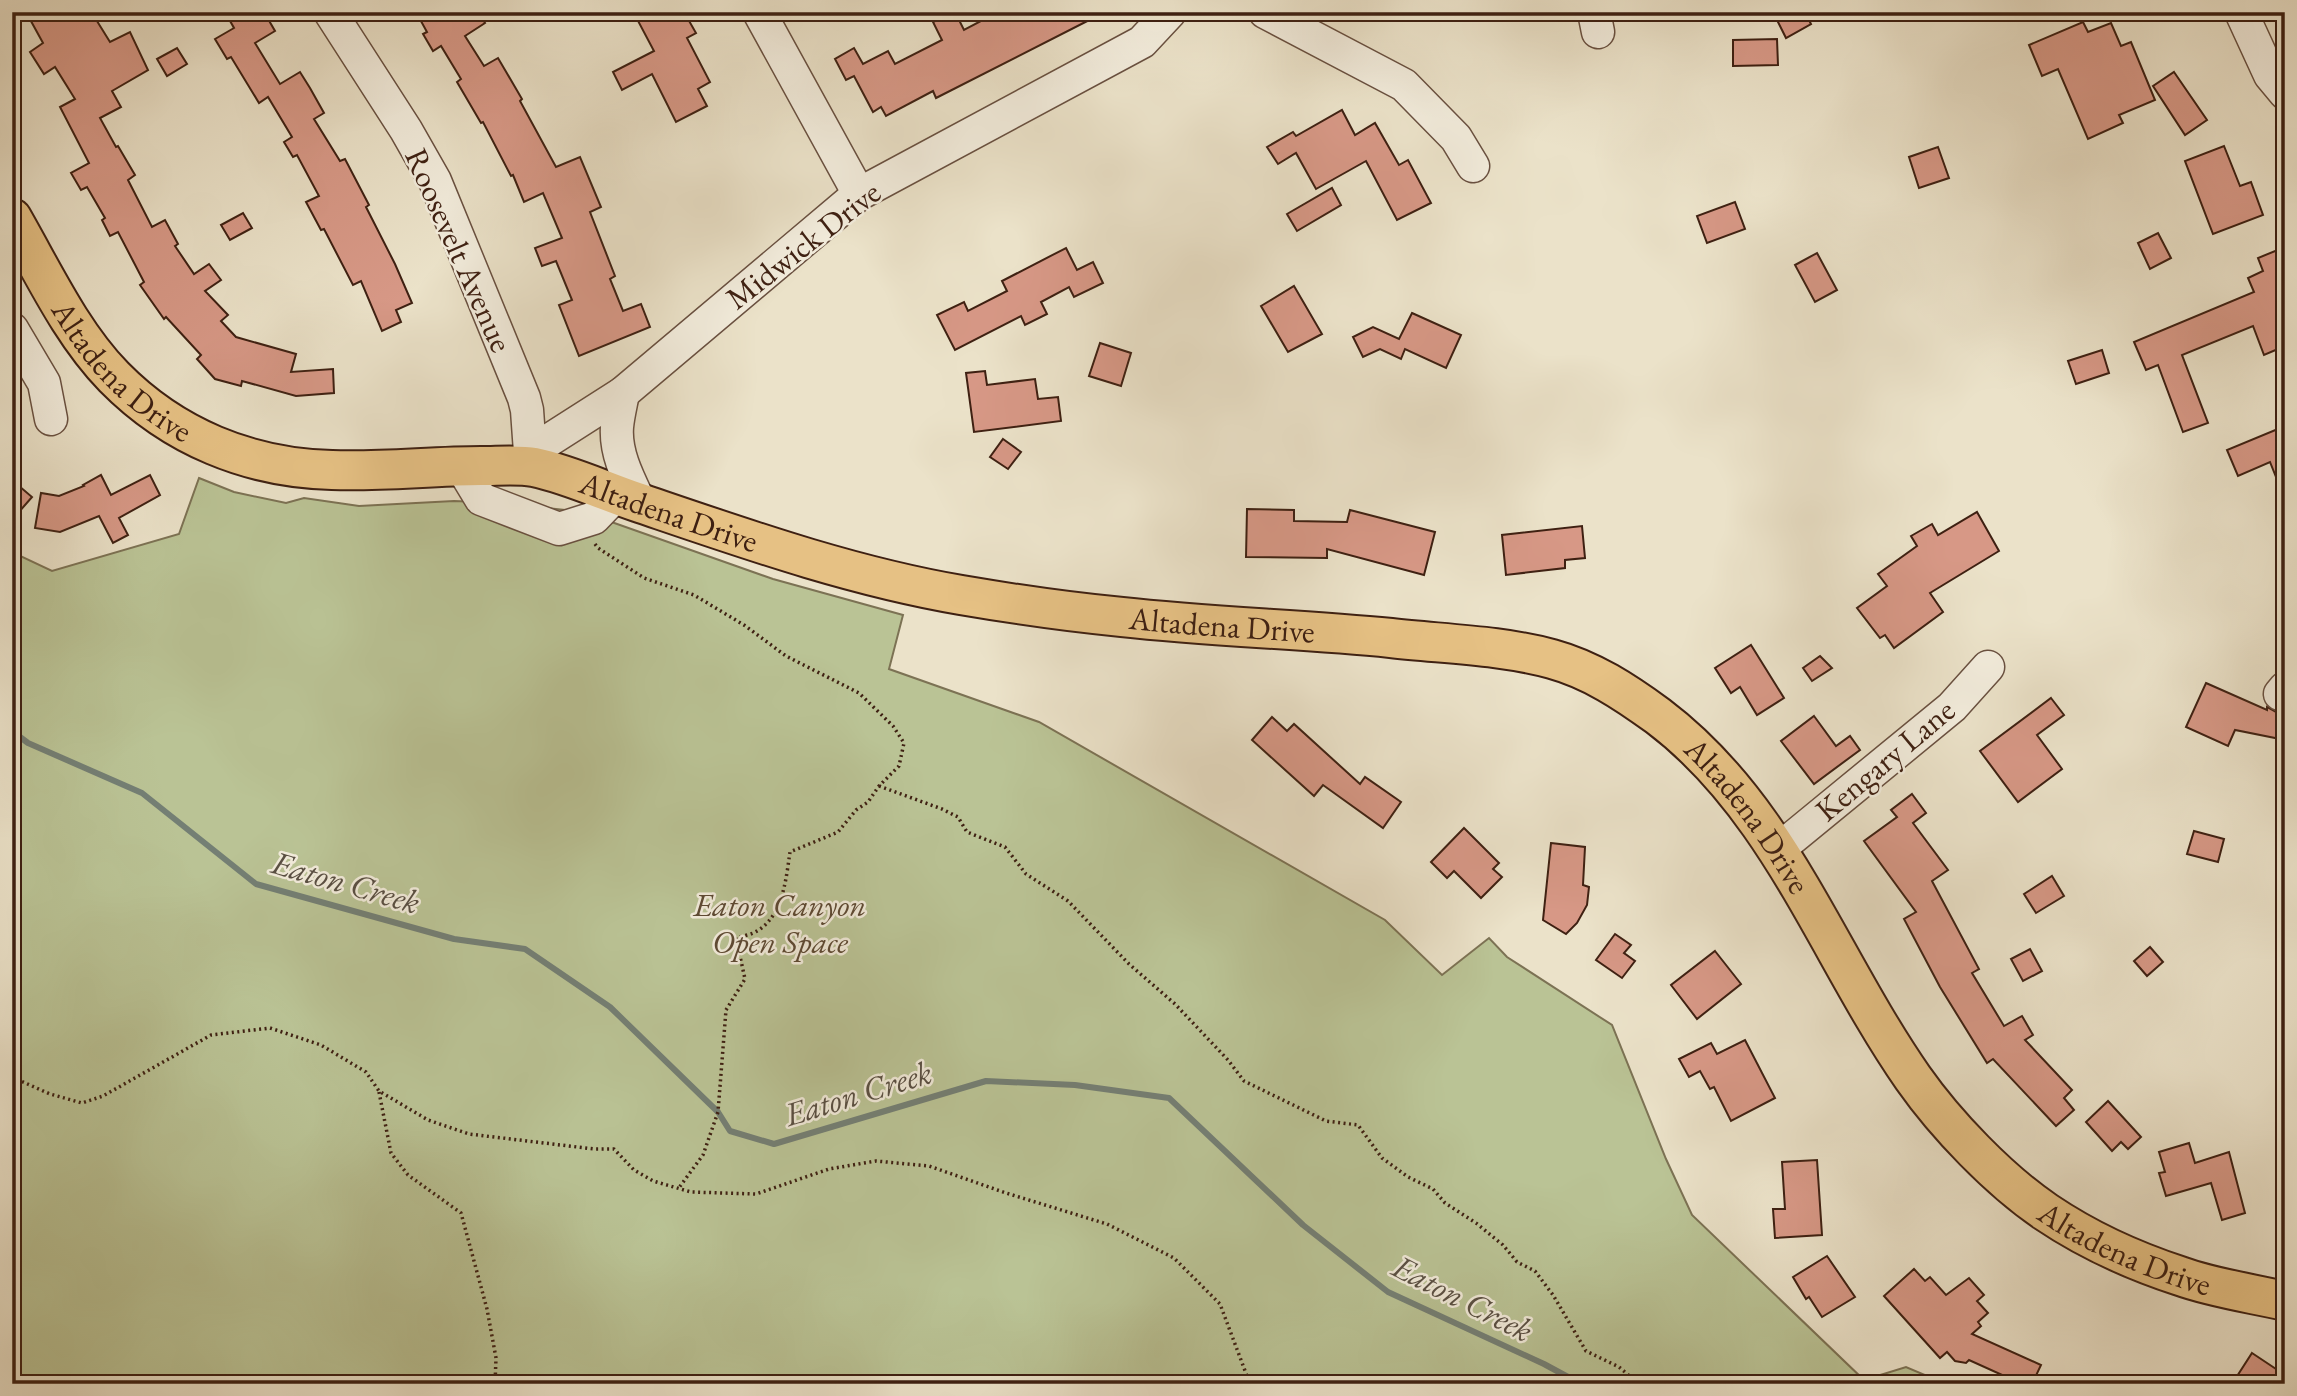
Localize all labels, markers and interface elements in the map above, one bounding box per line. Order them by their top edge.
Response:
street label: Roosevelt Avenue [395,141,523,359]
street label: Midwick Drive [717,171,889,319]
street label: Altadena Drive [41,292,200,452]
street label: Altadena Drive [573,461,763,562]
street label: Altadena Drive [1126,597,1316,653]
street label: Kengary Lane [1806,689,1964,831]
street label: Altadena Drive [1675,727,1820,901]
water label: Eaton Creek [265,840,425,924]
park label: Eaton Canyon Open Space [692,884,866,963]
water label: Eaton Creek [777,1050,937,1136]
street label: Altadena Drive [2029,1191,2216,1305]
water label: Eaton Creek [1384,1244,1540,1352]

